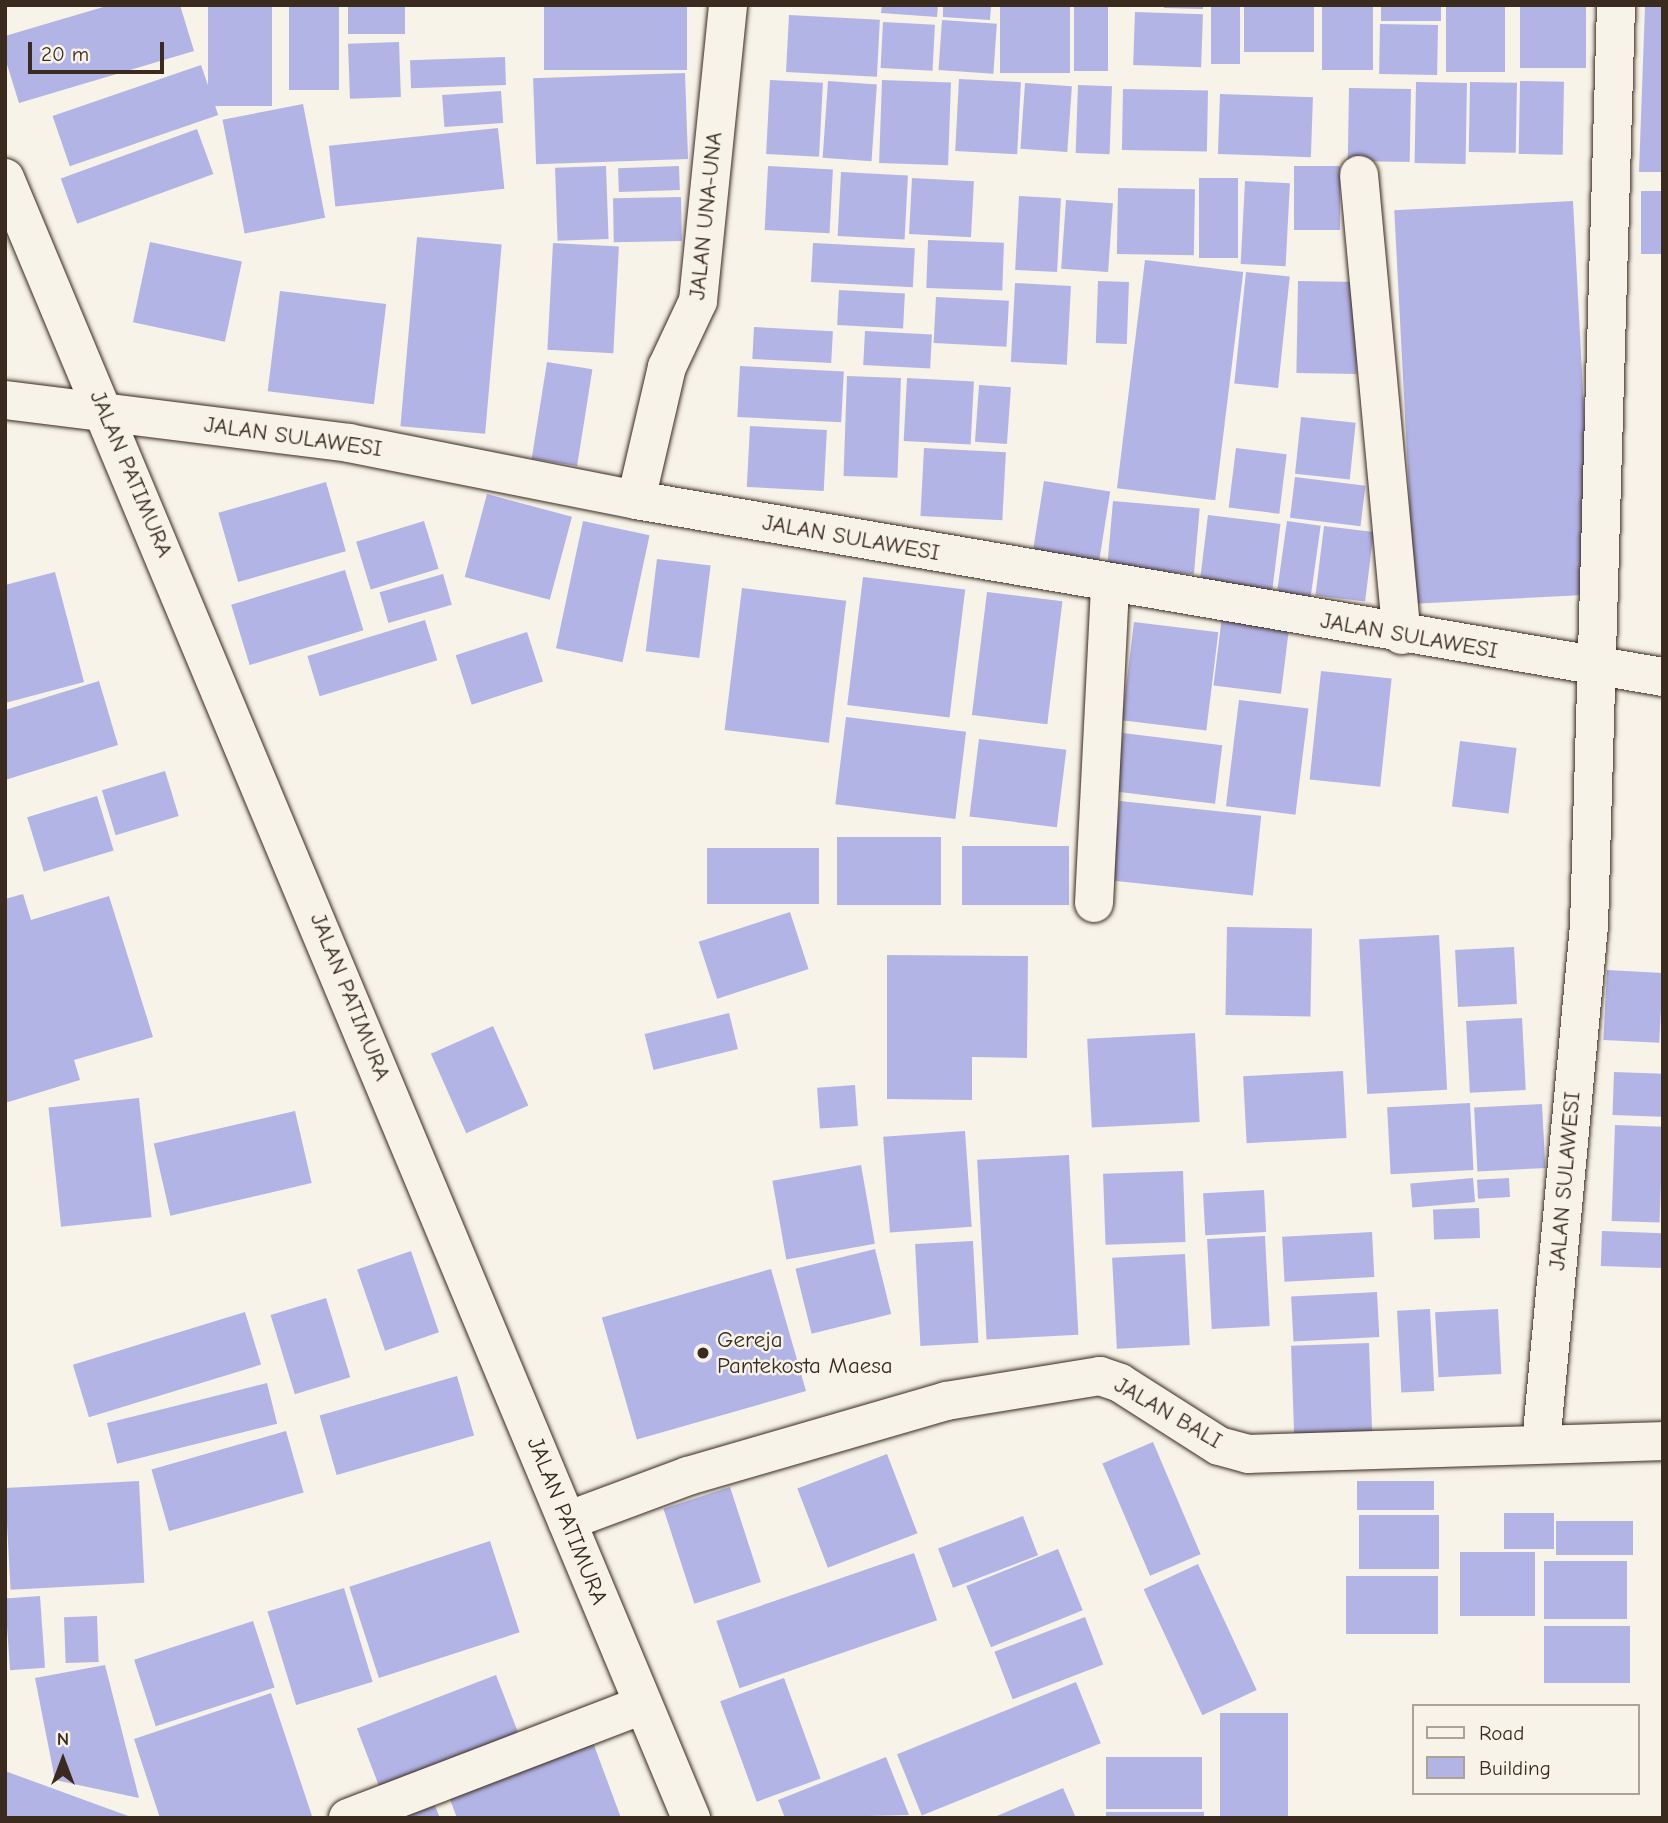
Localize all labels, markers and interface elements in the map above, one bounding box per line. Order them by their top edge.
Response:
scale bar [32,28,168,72]
text: 20 m [41,42,89,66]
street label: JALAN UNA-UNA [683,131,729,301]
street label: JALAN PATIMURA [83,387,179,561]
street label: JALAN SULAWESI [202,411,384,463]
street label: JALAN SULAWESI [760,509,942,567]
street label: JALAN SULAWESI [1318,607,1500,665]
street label: JALAN PATIMURA [304,909,396,1085]
street label: JALAN SULAWESI [1543,1090,1587,1272]
place label: Gereja Pantekosta Maesa [717,1326,893,1380]
marker: Gereja Pantekosta Maesa [695,1345,711,1361]
street label: JALAN BALI [1109,1371,1227,1455]
street label: JALAN PATIMURA [521,1433,613,1609]
legend [1412,1704,1640,1795]
text: Road [1479,1721,1524,1745]
north arrow [28,1725,98,1795]
text: N [57,1728,69,1750]
text: Building [1479,1756,1551,1780]

